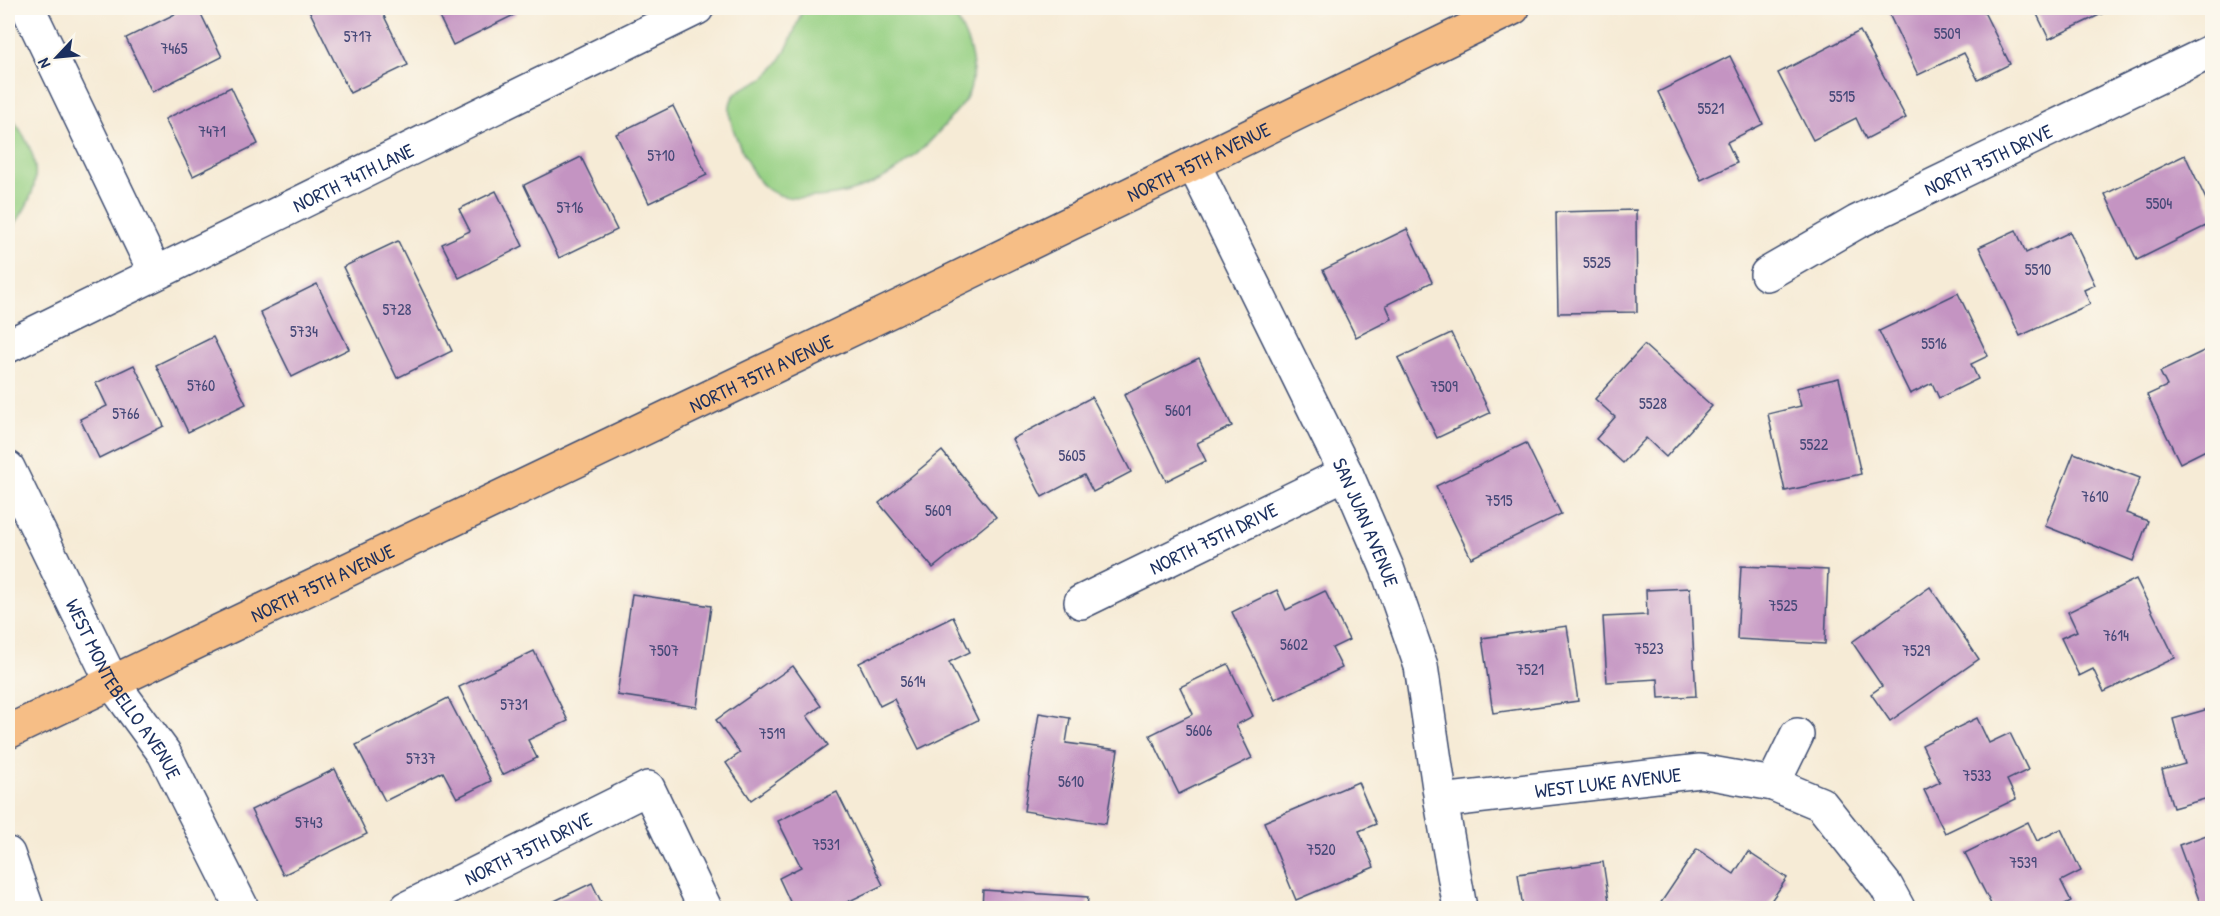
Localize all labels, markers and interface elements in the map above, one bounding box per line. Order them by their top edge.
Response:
house number: 5509 [1934,22,1960,44]
house number: 5717 [344,25,372,47]
north arrow [27,27,87,87]
house number: 7465 [160,37,188,59]
text: N [32,54,55,72]
house number: 5515 [1829,85,1855,107]
house number: 5521 [1698,97,1725,119]
street label: NORTH 75TH AVENUE [1122,115,1274,207]
street label: NORTH 75TH DRIVE [1919,117,2056,201]
house number: 7471 [198,120,226,142]
street label: NORTH 74TH LANE [288,136,418,218]
house number: 5710 [647,144,675,166]
house number: 5504 [2146,192,2172,214]
house number: 5716 [557,196,583,218]
house number: 5525 [1583,251,1611,273]
house number: 5510 [2025,258,2051,280]
house number: 5728 [382,298,412,320]
house number: 5734 [290,320,318,342]
street label: NORTH 75TH AVENUE [684,327,837,419]
house number: 5516 [1921,332,1947,354]
house number: 5760 [187,374,215,396]
house number: 7509 [1430,375,1458,397]
house number: 5528 [1639,392,1667,414]
house number: 5601 [1165,399,1191,421]
house number: 5766 [112,402,140,424]
house number: 5522 [1800,433,1829,455]
house number: 5605 [1058,444,1086,466]
street label: SAN JUAN AVENUE [1327,453,1406,590]
house number: 7610 [2081,485,2109,507]
house number: 7515 [1485,489,1513,511]
street label: NORTH 75TH DRIVE [1145,495,1282,580]
house number: 5609 [925,499,951,521]
street label: NORTH 75TH AVENUE [246,536,399,628]
street label: WEST MONTEBELLO AVENUE [60,594,188,783]
house number: 7525 [1769,594,1798,616]
house number: 7614 [2103,624,2129,646]
house number: 5602 [1280,633,1308,655]
house number: 7523 [1634,637,1664,659]
house number: 7507 [649,639,679,661]
house number: 7529 [1902,639,1930,661]
house number: 7521 [1516,658,1544,680]
house number: 5614 [901,670,925,692]
house number: 5731 [500,693,528,715]
house number: 5606 [1186,719,1212,741]
house number: 7519 [759,722,785,744]
house number: 5737 [406,747,436,769]
street label: WEST LUKE AVENUE [1533,760,1683,804]
house number: 7533 [1962,764,1992,786]
house number: 5610 [1058,770,1084,792]
street label: NORTH 75TH DRIVE [459,805,596,891]
house number: 5743 [295,811,323,833]
house number: 7531 [812,833,840,855]
house number: 7520 [1306,838,1336,860]
house number: 7539 [2009,851,2037,873]

